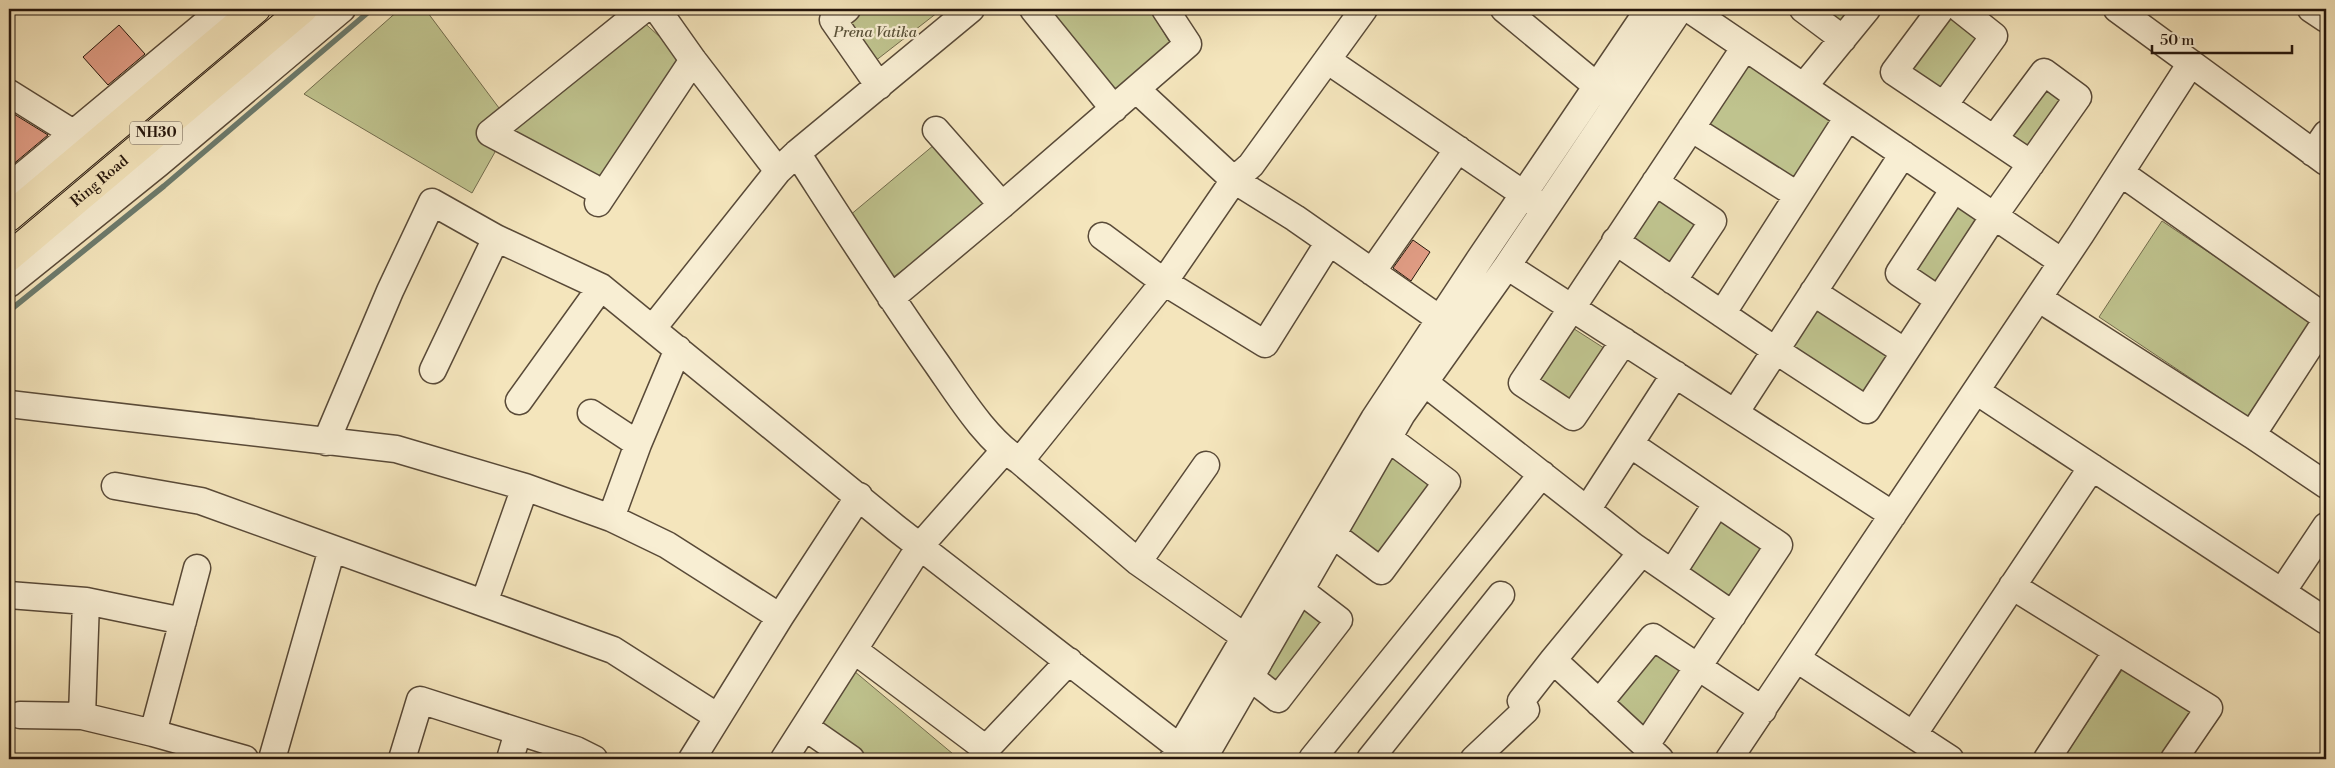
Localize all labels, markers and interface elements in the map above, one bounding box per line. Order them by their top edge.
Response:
scale bar [2152,22,2292,54]
park label: Prena Vatika [832,23,917,42]
text: 50 m [2160,31,2194,50]
road number: NH30 [130,122,182,144]
street label: Ring Road [66,151,132,211]

